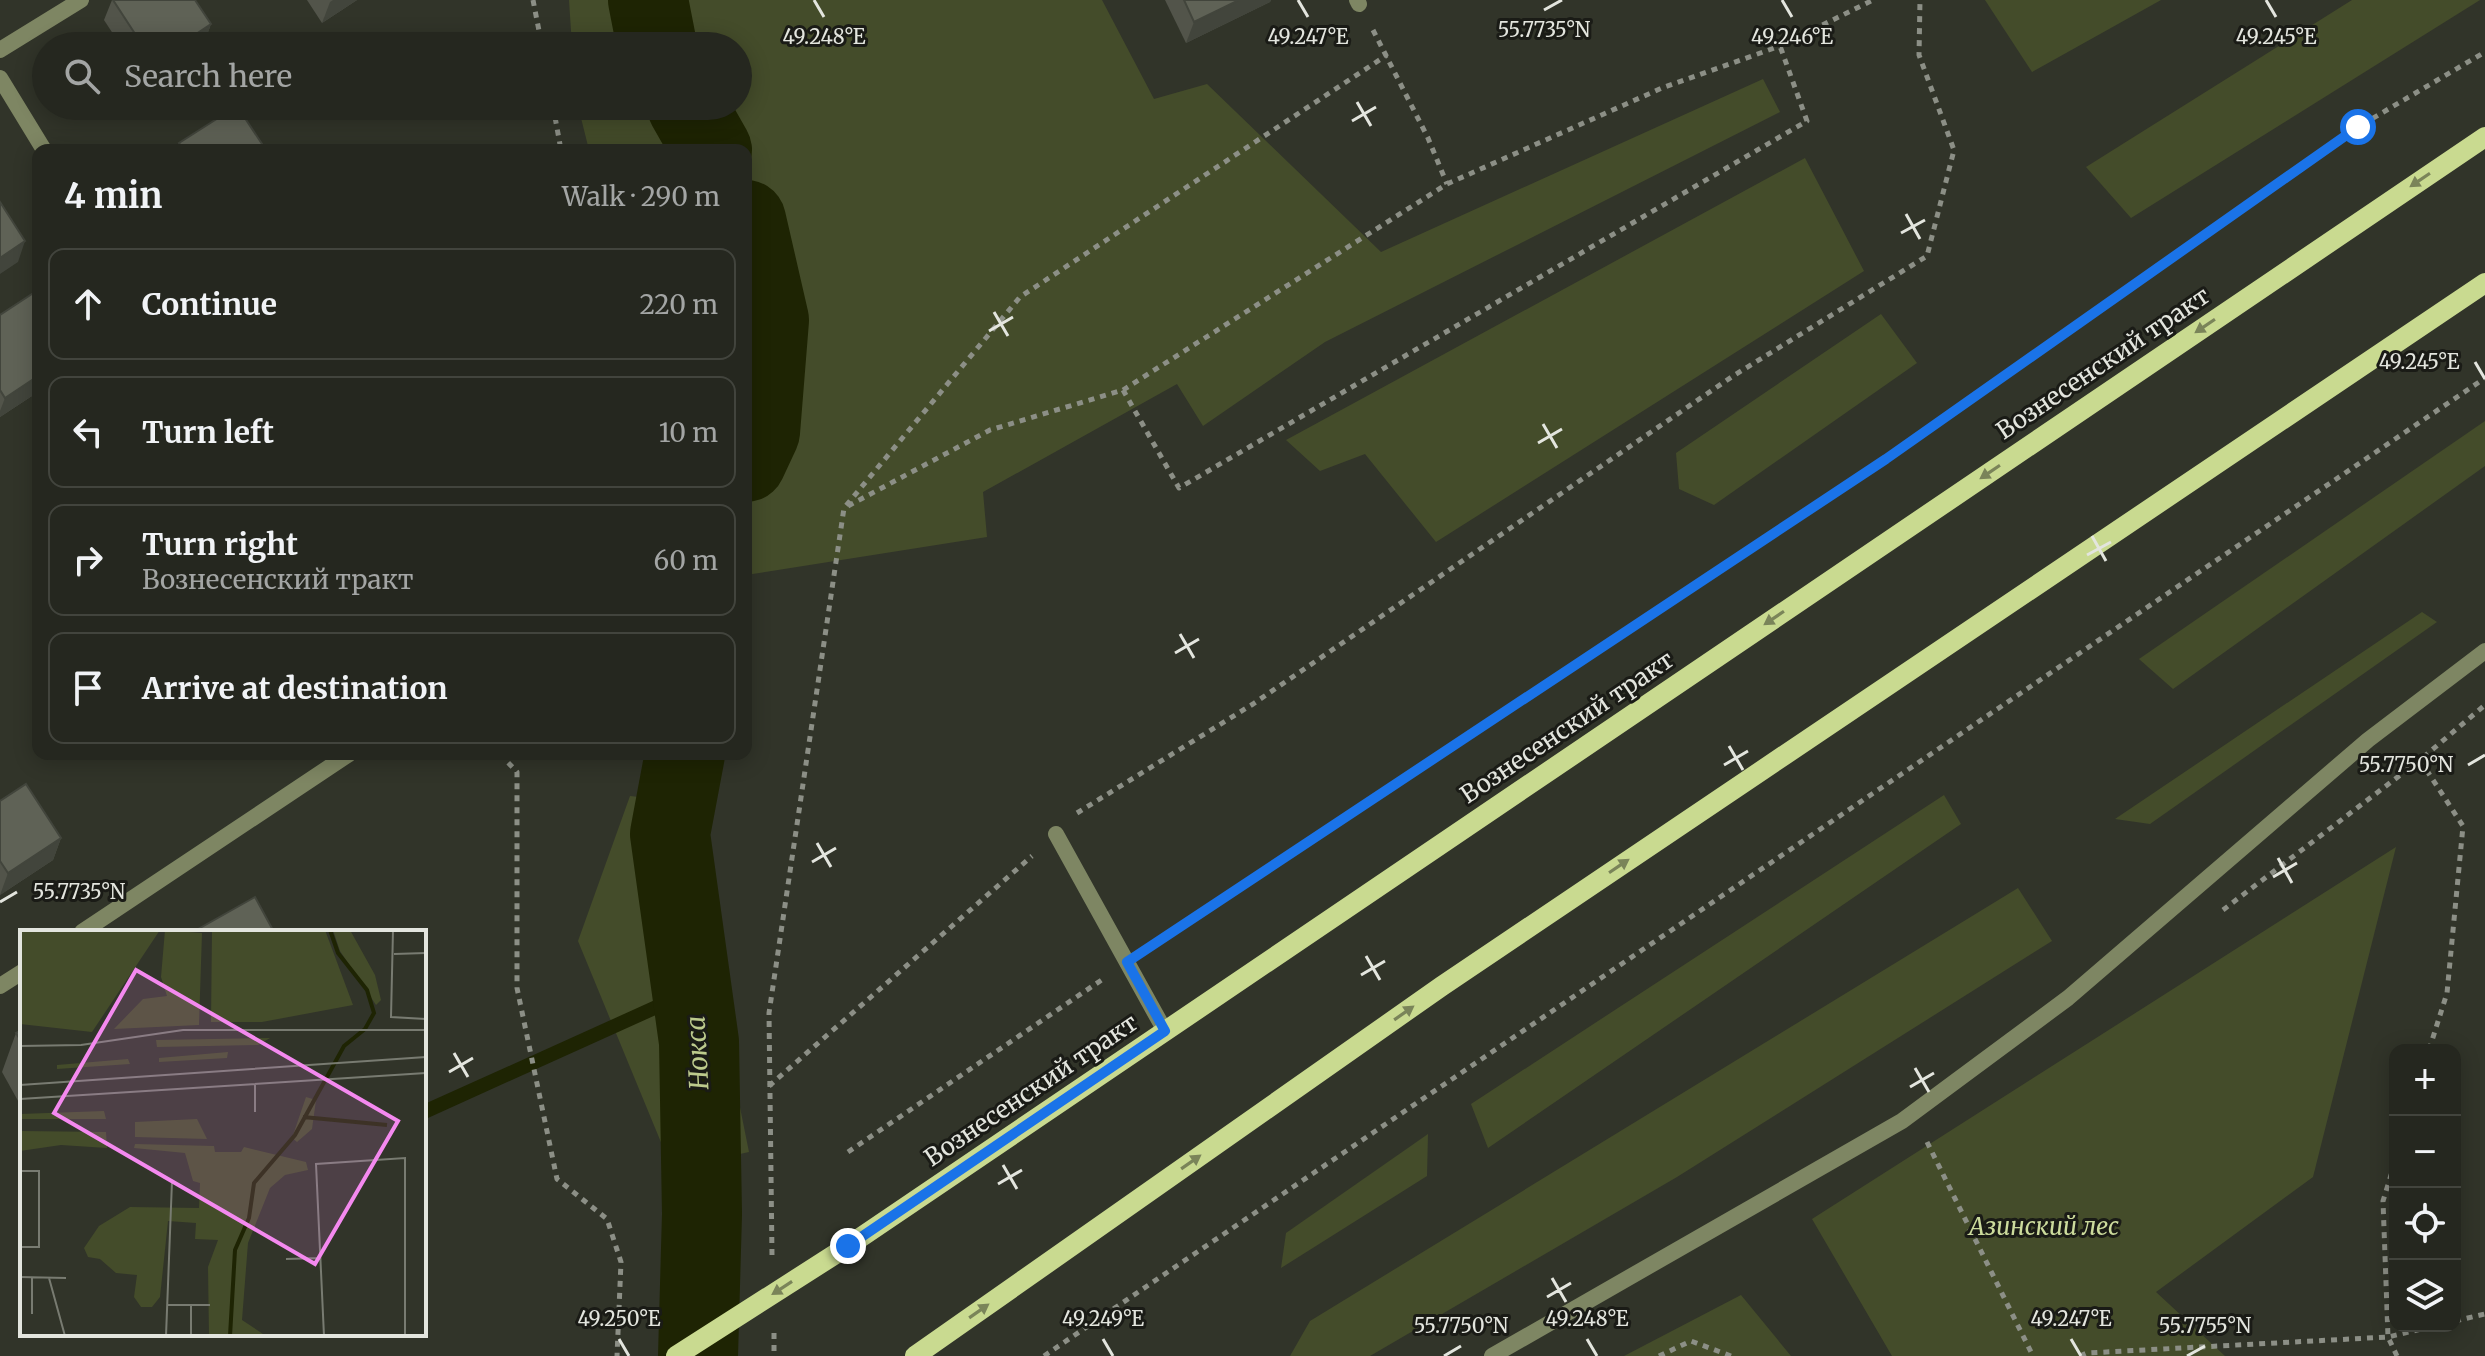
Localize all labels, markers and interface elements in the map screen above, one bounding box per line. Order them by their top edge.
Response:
text: 55.7735°N [1498,17,1591,42]
text: 49.248°E [782,24,866,49]
text: 49.247°E [1268,24,1349,49]
text: 49.246°E [1751,24,1833,49]
text: 49.245°E [2236,24,2317,49]
search box [32,32,752,120]
icon: search [60,54,104,98]
text: Search here [124,57,292,95]
route start [2340,109,2376,145]
one-way arrow [2409,172,2430,187]
text: 4 min [64,175,162,217]
text: Walk · 290 m [562,180,720,213]
street label: Вознесенский тракт [1990,280,2216,446]
icon: ahead [66,282,110,326]
text: Continue [142,285,277,323]
text: 220 m [639,288,718,321]
one-way arrow [2194,318,2215,333]
text: 49.245°E [2379,349,2460,374]
icon: left [66,410,110,454]
text: Turn left [142,413,274,451]
text: 10 m [659,416,718,449]
one-way arrow [1979,464,2000,479]
text: Turn right [142,525,298,563]
icon: right [66,538,110,582]
text: 60 m [654,544,718,577]
text: Вознесенский тракт [142,563,414,596]
one-way arrow [1764,610,1785,625]
street label: Вознесенский тракт [1454,644,1680,810]
icon: arrive [66,666,110,710]
text: Arrive at destination [142,669,448,707]
text: 55.7750°N [2359,752,2454,777]
one-way arrow [1609,859,1630,874]
text: 55.7735°N [33,879,126,904]
inset map [20,930,426,1336]
one-way arrow [1394,1005,1415,1021]
street label: Вознесенский тракт [918,1007,1144,1173]
water label: Нокса [679,1015,715,1091]
map controls [2389,1044,2461,1332]
button: + [2389,1044,2461,1116]
button: − [2389,1116,2461,1188]
one-way arrow [1181,1155,1202,1170]
button: locate [2389,1188,2461,1260]
park label: Азинский лес [1967,1211,2119,1242]
route end [830,1228,866,1264]
button: layers [2389,1260,2461,1332]
one-way arrow [771,1280,793,1295]
one-way arrow [968,1304,989,1319]
text: 49.250°E [578,1306,661,1331]
text: 49.249°E [1062,1306,1144,1331]
text: 49.248°E [1545,1306,1629,1331]
text: 49.247°E [2031,1306,2112,1331]
text: 55.7750°N [1414,1313,1509,1338]
text: 55.7755°N [2159,1313,2252,1338]

